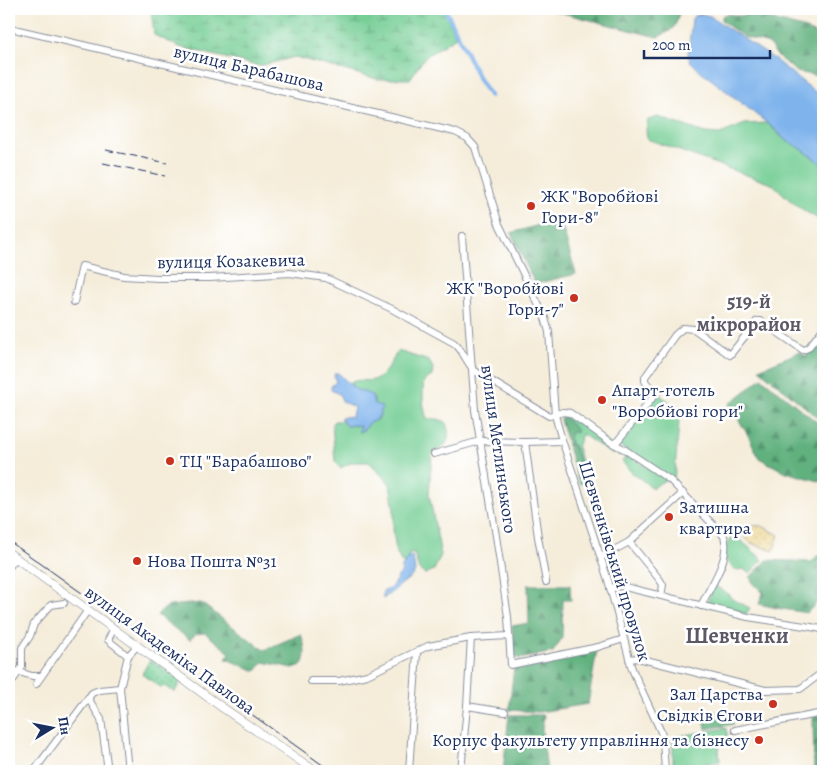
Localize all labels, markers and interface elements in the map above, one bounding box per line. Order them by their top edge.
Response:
scale bar [644,28,771,60]
text: 200 m [652,35,691,55]
street label: вулиця Барабашова [171,39,327,97]
place label: ЖК "Воробйові Гори-8" [541,184,658,229]
marker: ЖК "Воробйові Гори-8" [525,200,537,212]
street label: вулиця Козакевича [157,248,306,274]
place label: ЖК "Воробйові Гори-7" [447,276,564,321]
district label: 519-й мікрорайон [697,288,802,338]
marker: ЖК "Воробйові Гори-7" [568,292,580,304]
street label: вулиця Метлинського [475,363,523,535]
place label: Апарт-готель "Воробйові гори" [611,378,743,423]
marker: Апарт-готель "Воробйові гори" [596,394,608,406]
place label: ТЦ "Барабашово" [180,449,312,473]
marker: ТЦ "Барабашово" [164,455,176,467]
street label: Шевченківський провулок [573,458,657,664]
place label: Затишна квартира [679,495,752,540]
marker: Затишна квартира [663,511,675,523]
place label: Нова Пошта №31 [147,549,277,573]
marker: Нова Пошта №31 [131,555,143,567]
street label: вулиця Академіка Павлова [80,580,261,720]
district label: Шевченки [685,621,789,651]
place label: Зал Царства Свідків Єгови [657,682,764,727]
marker: Зал Царства Свідків Єгови [767,698,779,710]
north arrow [28,702,78,752]
text: Пн [53,715,75,736]
place label: Корпус факультету управління та бізнесу [432,728,750,752]
marker: Корпус факультету управління та бізнесу [753,734,765,746]

